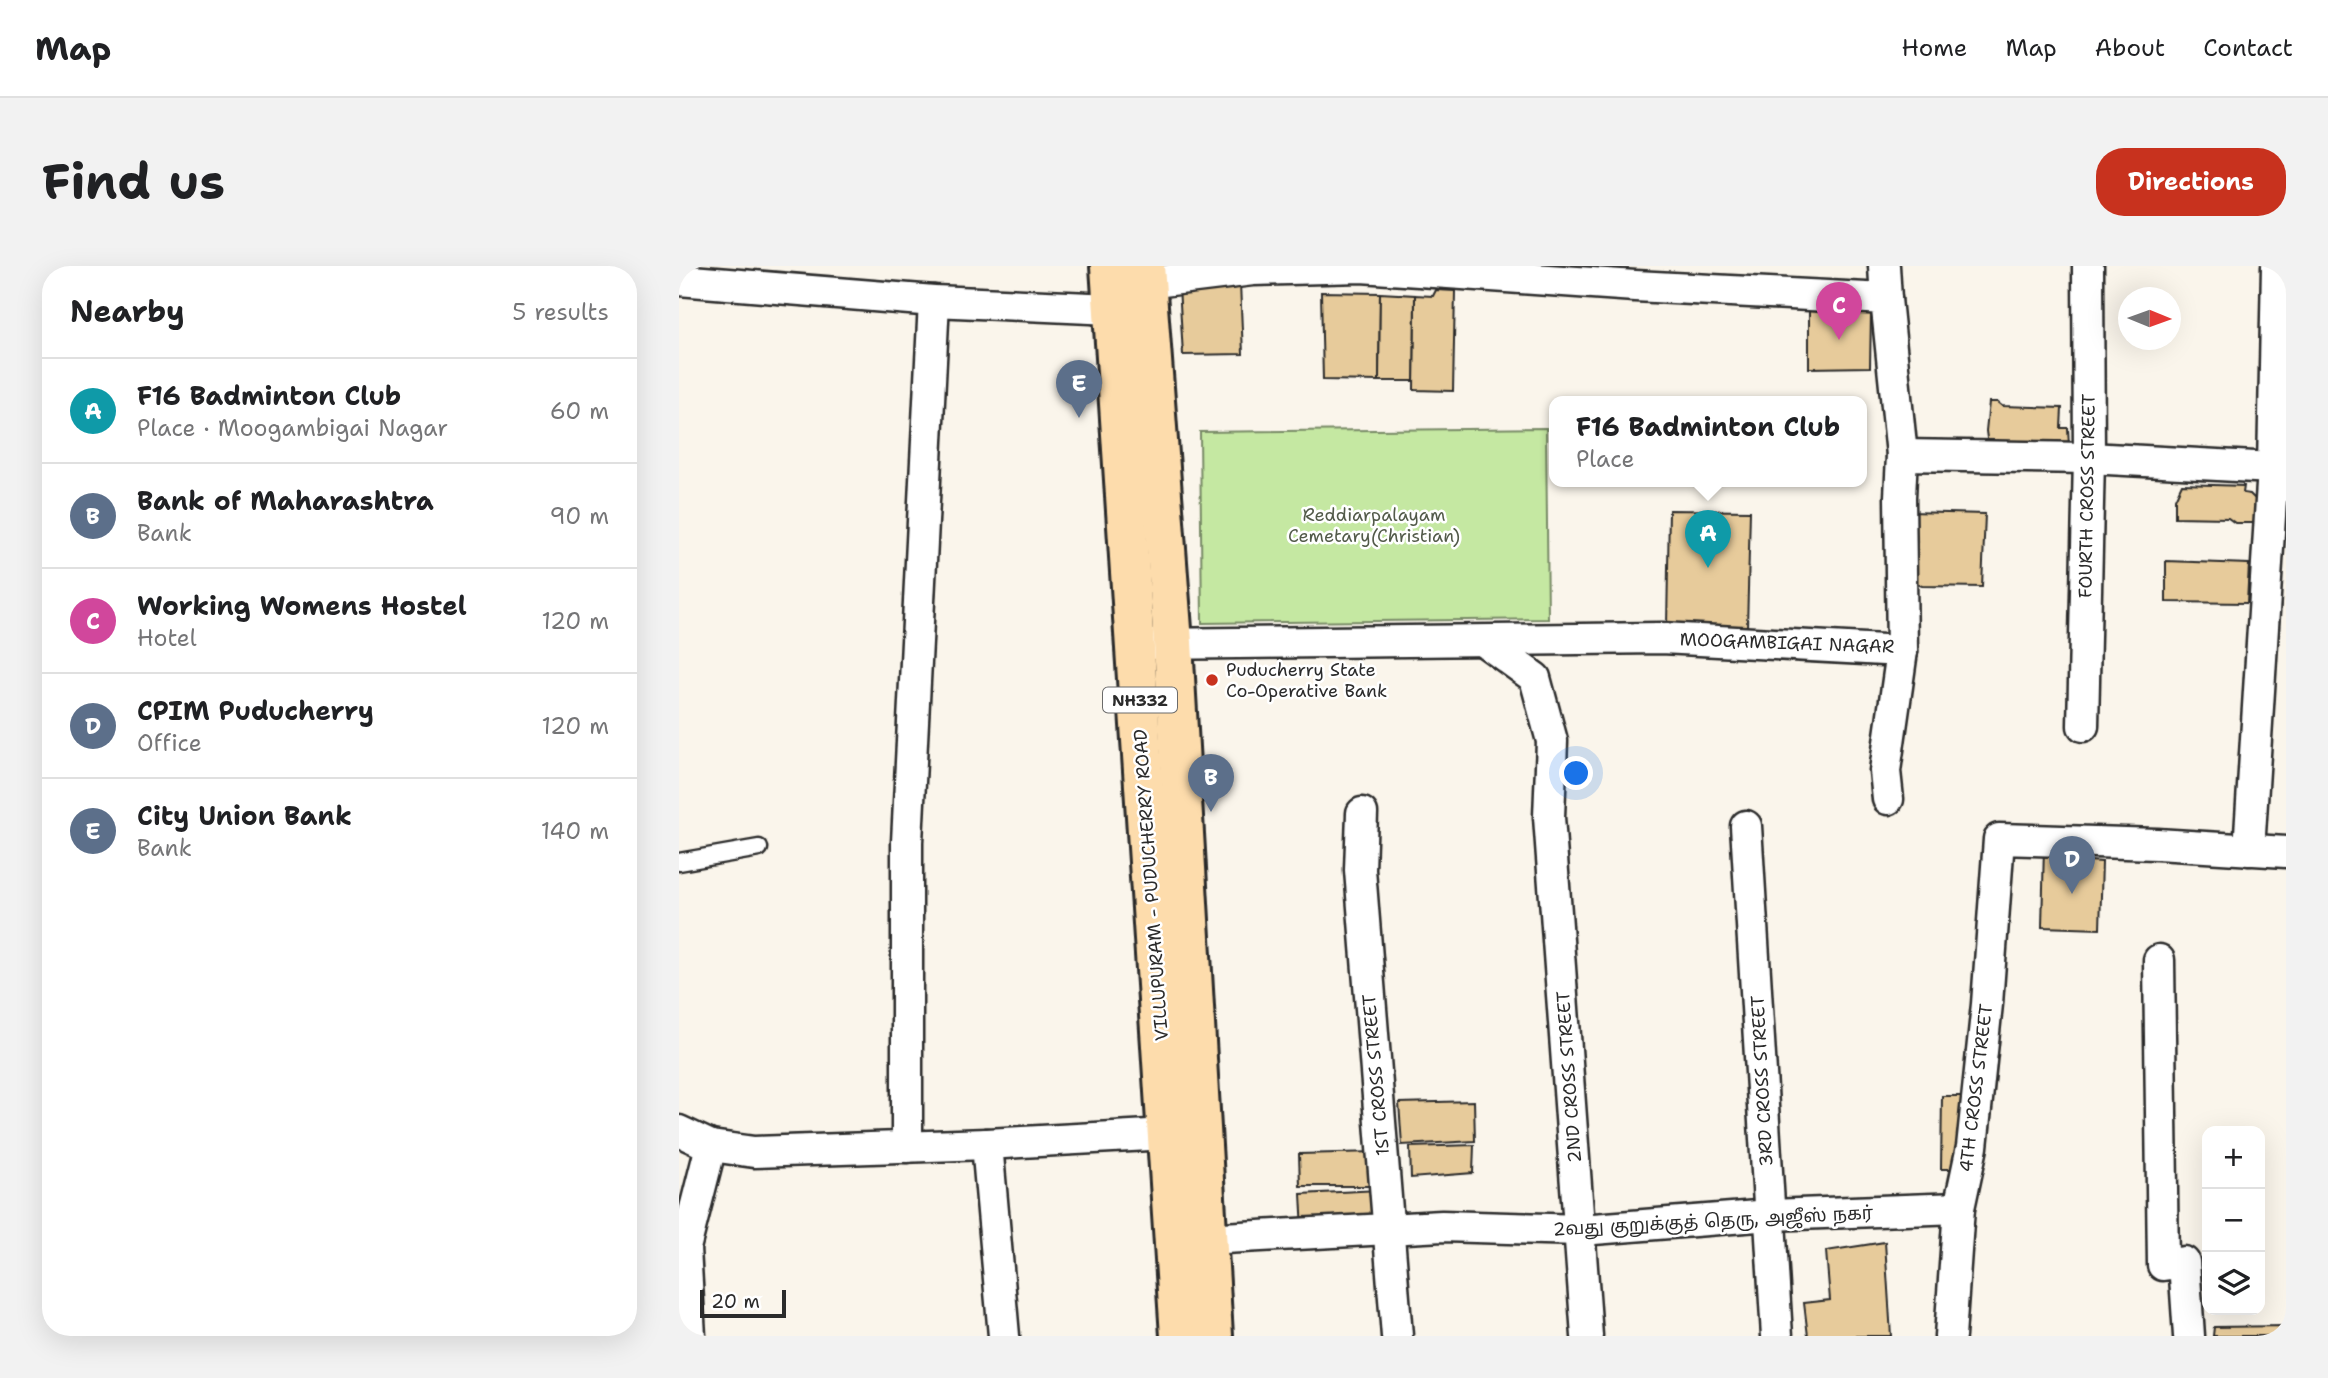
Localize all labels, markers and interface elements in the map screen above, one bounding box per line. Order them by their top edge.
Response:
text: Map [35,26,111,71]
text: Home [1901,32,1967,64]
text: Map [2005,32,2057,64]
text: About [2095,32,2165,64]
text: Contact [2203,32,2293,64]
button: Directions [2096,148,2286,216]
text: Find us [42,149,225,215]
pin: C [1816,282,1862,340]
north arrow [2118,287,2181,350]
text: Nearby [70,291,185,332]
text: 5 results [512,297,609,327]
pin: E [1056,360,1102,418]
text: F16 Badminton Club [137,378,401,413]
street label: FOURTH CROSS STREET [2073,394,2101,598]
text: A [84,396,102,426]
text: 60 m [550,396,609,426]
popup [1549,396,1867,487]
text: F16 Badminton Club [1576,409,1840,444]
text: Place · Moogambigai Nagar [137,413,448,443]
text: Place [1576,444,1635,474]
text: Bank of Maharashtra [137,483,434,518]
text: B [86,501,100,531]
text: 90 m [549,501,609,531]
park label: Reddiarpalayam Cemetary(Christian) [1288,503,1460,548]
pin: A [1685,510,1731,568]
text: Bank [137,518,192,548]
text: Working Womens Hostel [137,588,467,623]
text: C [86,606,100,636]
text: 120 m [541,606,609,636]
text: Hotel [137,623,197,653]
street label: MOOGAMBIGAI NAGAR [1679,627,1895,659]
place label: Puducherry State Co-Operative Bank [1226,658,1387,703]
marker: Puducherry State Co-Operative Bank [1204,672,1220,688]
road number: NH332 [1103,688,1177,712]
text: CPIM Puducherry [137,693,374,728]
text: D [85,711,101,741]
text: 120 m [541,711,609,741]
text: Office [137,728,202,758]
street label: VILLUPURAM - PUDUCHERRY ROAD [1128,728,1174,1042]
pin: B [1188,754,1234,812]
your location [1559,756,1593,790]
text: City Union Bank [137,798,352,833]
text: E [85,816,101,846]
text: 140 m [541,816,609,846]
text: Bank [137,833,192,863]
pin: D [2049,836,2095,894]
street label: 2ND CROSS STREET [1551,990,1587,1164]
street label: 1ST CROSS STREET [1357,993,1395,1157]
street label: 3RD CROSS STREET [1746,995,1778,1167]
street label: 4TH CROSS STREET [1954,1003,1998,1173]
map controls [2202,1126,2265,1315]
button: + [2202,1126,2265,1189]
button: − [2202,1189,2265,1252]
street label: 2வது குறுக்குத் தெரு, அஜீஸ் நகர் [1552,1201,1874,1242]
button: layers [2202,1252,2265,1315]
scale bar [700,1287,786,1319]
text: 20 m [711,1289,760,1314]

